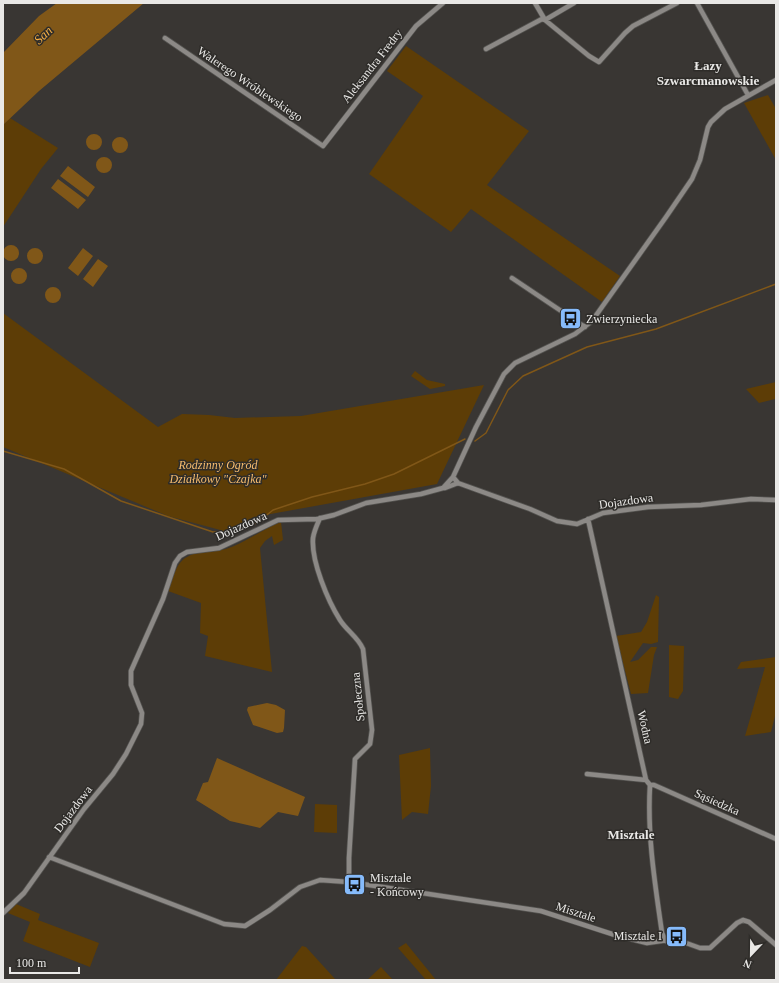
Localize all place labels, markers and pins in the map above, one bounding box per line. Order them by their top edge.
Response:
bus stop icon: Zwierzyniecka [557,306,583,332]
place label: Zwierzyniecka [586,312,658,326]
place label: Misztale - Końcowy [370,871,424,899]
bus stop icon: Misztale - Końcowy [341,872,367,898]
bus stop icon: Misztale I [664,923,690,949]
place label: Misztale I [614,929,662,943]

